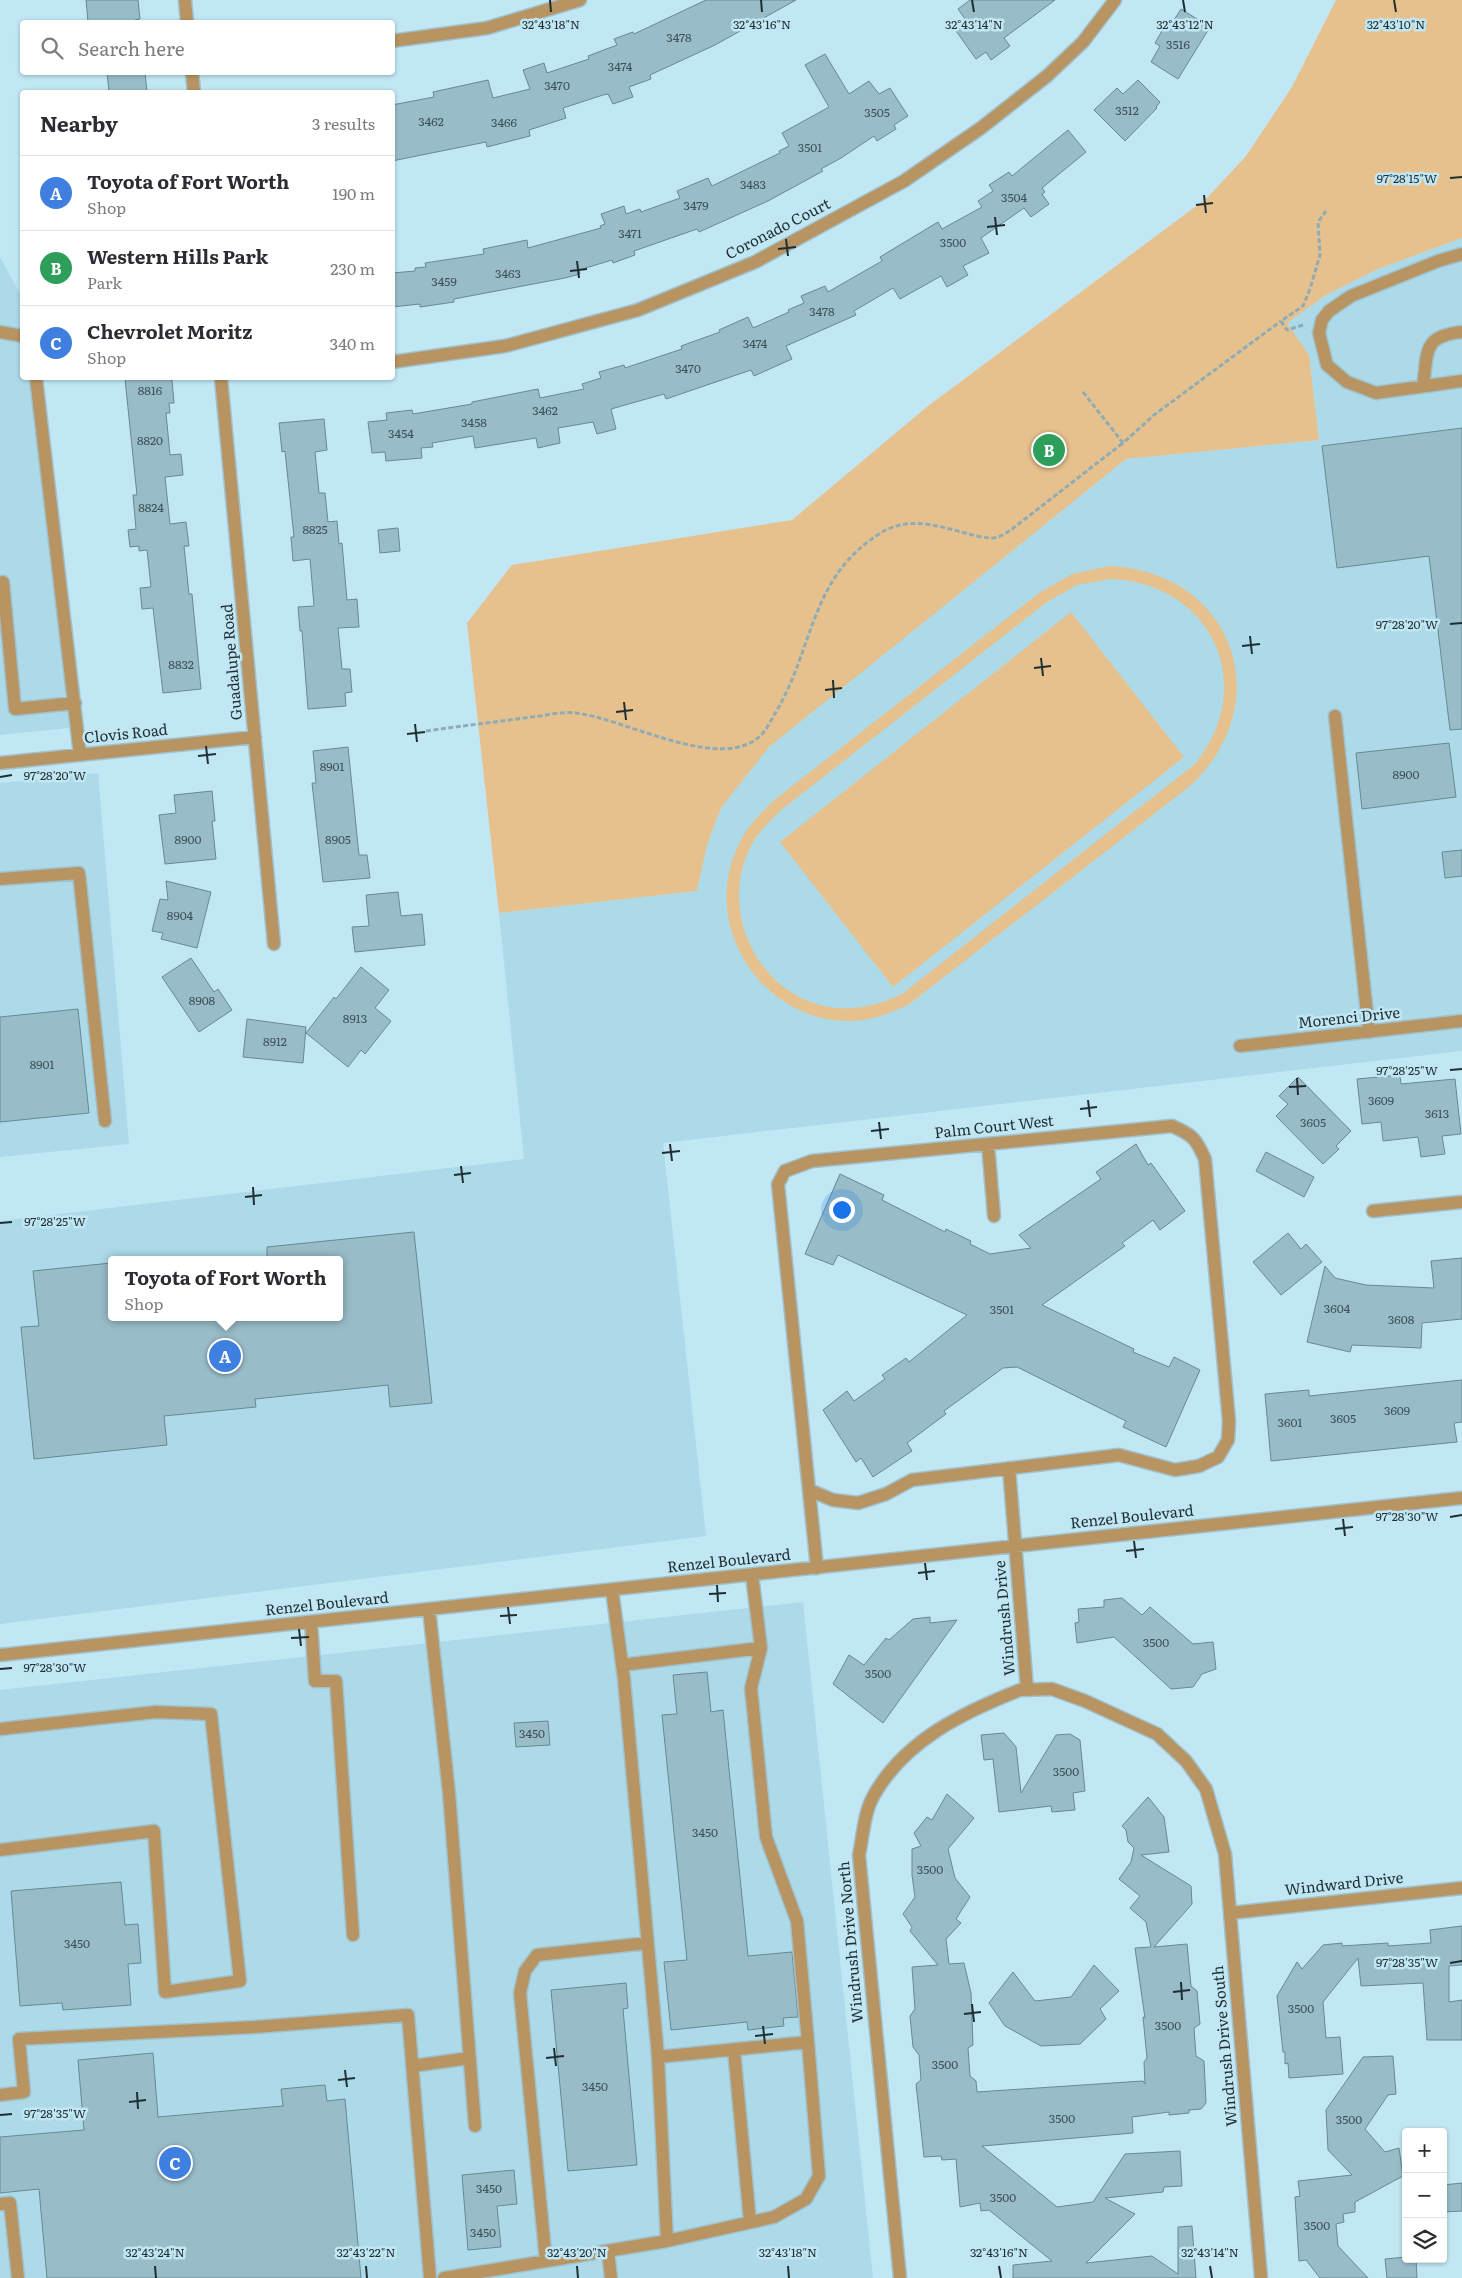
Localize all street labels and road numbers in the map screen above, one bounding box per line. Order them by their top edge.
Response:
street label: Coronado Court [721,191,834,264]
street label: Guadalupe Road [214,603,247,721]
street label: Clovis Road [83,717,169,748]
street label: Morenci Drive [1297,1000,1401,1033]
street label: Palm Court West [933,1108,1055,1143]
street label: Renzel Boulevard [1069,1498,1195,1533]
street label: Renzel Boulevard [666,1542,792,1577]
street label: Windrush Drive [987,1559,1020,1677]
street label: Renzel Boulevard [264,1585,390,1620]
street label: Windrush Drive North [831,1860,868,2024]
street label: Windward Drive [1283,1865,1404,1900]
street label: Windrush Drive South [1205,1965,1242,2128]

